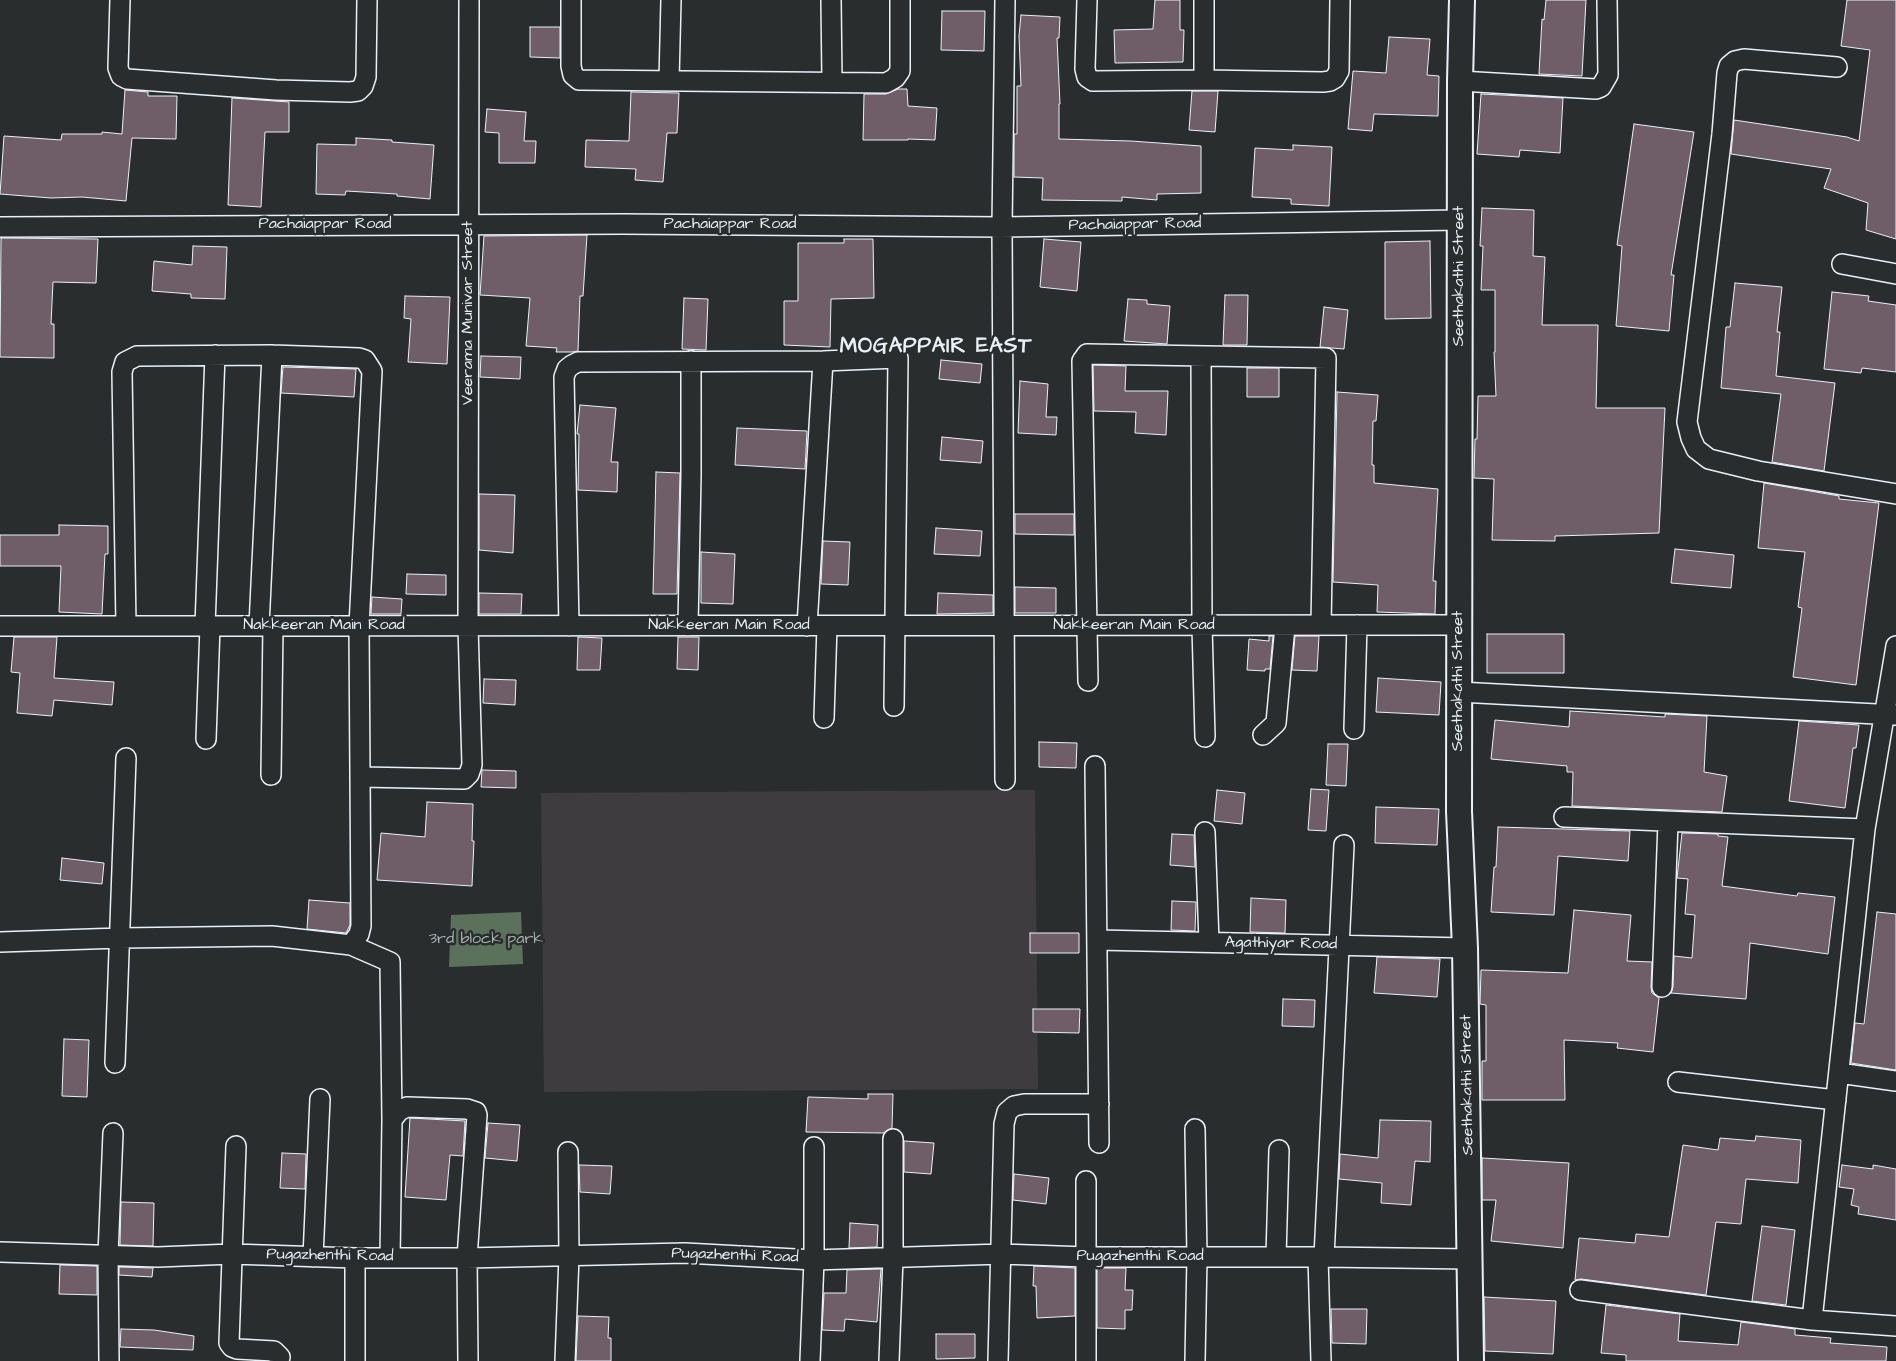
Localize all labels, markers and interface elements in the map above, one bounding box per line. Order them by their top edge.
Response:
street label: Seethakathi Street [1450,206,1470,346]
street label: Pachaiappar Road [1068,214,1202,236]
street label: Pachaiappar Road [258,215,392,235]
street label: Pachaiappar Road [663,215,797,235]
street label: Veerama Munivar Street [459,221,479,405]
district label: MOGAPPAIR EAST [838,335,1034,361]
street label: Seethakathi Street [1449,611,1469,751]
street label: Nakkeeran Main Road [243,616,405,636]
street label: Nakkeeran Main Road [648,616,810,636]
street label: Nakkeeran Main Road [1053,616,1215,636]
park label: 3rd block park [429,930,543,950]
street label: Agathiyar Road [1225,933,1337,955]
street label: Seethakathi Street [1457,1015,1479,1155]
street label: Pugazhenthi Road [671,1244,799,1268]
street label: Pugazhenthi Road [266,1245,394,1267]
street label: Pugazhenthi Road [1076,1247,1204,1267]

